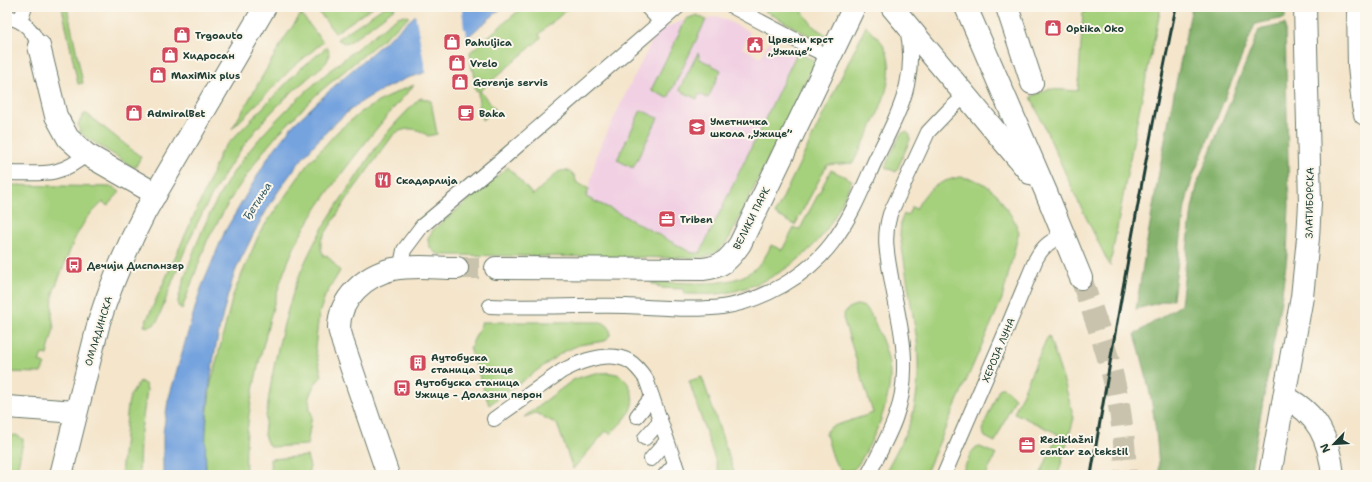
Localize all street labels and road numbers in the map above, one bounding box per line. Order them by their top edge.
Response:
street label: ЗЛАТИБОРСКА [1302,167,1317,239]
street label: ВЕЛИКИ ПАРК [730,184,773,252]
street label: ОМЛАДИНСКА [82,295,115,368]
street label: ХЕРОЈА ЛУНА [979,316,1018,385]

